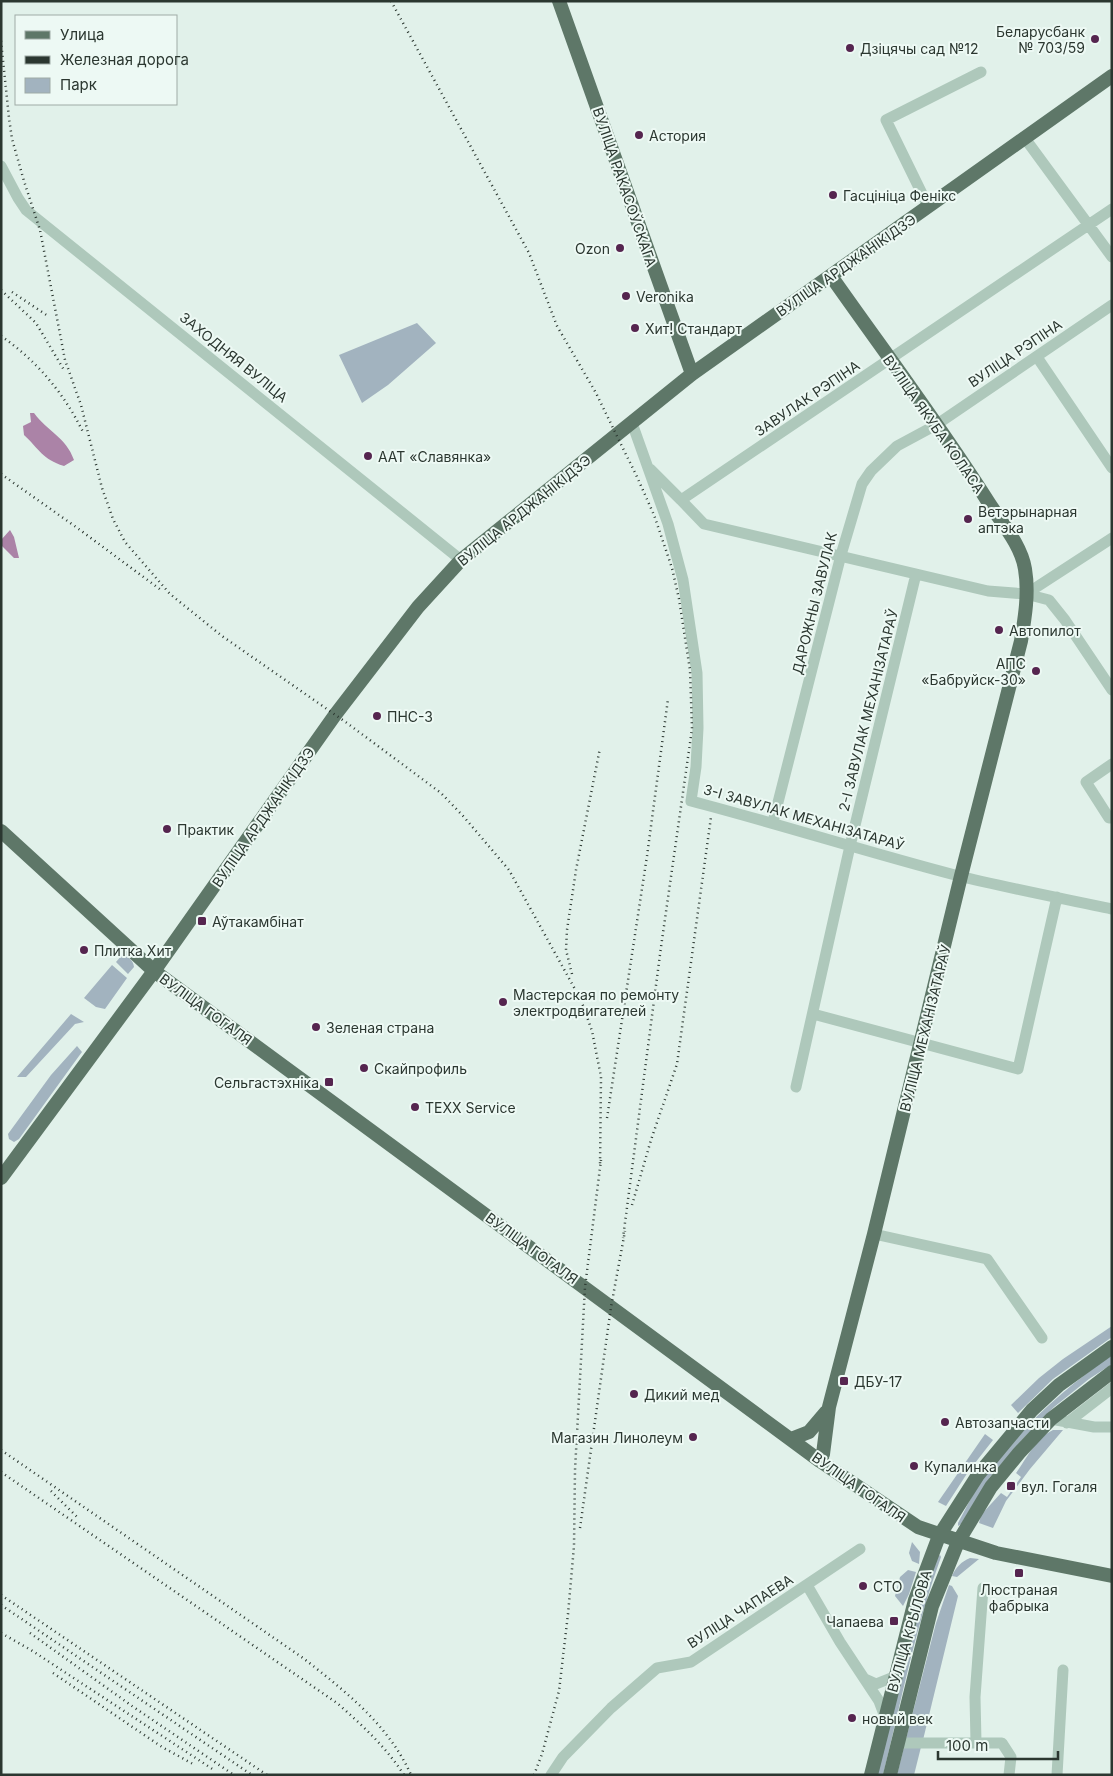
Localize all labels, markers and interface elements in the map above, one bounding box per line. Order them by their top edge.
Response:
legend [15,15,178,105]
place label: Беларусбанк № 703/59 [996,23,1085,56]
text: Улица [60,25,104,44]
marker: Беларусбанк № 703/59 [1089,33,1101,45]
place label: Дзіцячы сад №12 [860,40,978,57]
marker: Дзіцячы сад №12 [844,42,856,54]
text: Железная дорога [60,50,189,69]
text: Парк [60,75,97,94]
street label: ВУЛІЦА РАКАСОЎСКАГА [590,105,661,269]
place label: Астория [649,127,706,144]
marker: Астория [633,129,645,141]
place label: Гасцініца Фенікс [843,187,956,204]
marker: Гасцініца Фенікс [827,189,839,201]
street label: ВУЛІЦА АРДЖАНІКІДЗЭ [773,210,919,320]
place label: Ozon [575,240,610,257]
marker: Ozon [614,242,626,254]
place label: Veronika [636,288,694,305]
marker: Veronika [620,290,632,302]
street label: ЗАХОДНЯЯ ВУЛІЦА [177,308,292,406]
street label: ВУЛІЦА РЭПІНА [965,315,1065,391]
place label: Хит! Стандарт [645,320,742,337]
marker: Хит! Стандарт [629,322,641,334]
street label: ВУЛІЦА ЯКУБА КОЛАСА [880,352,988,497]
street label: ЗАВУЛАК РЭПІНА [751,356,863,439]
place label: ААТ «Славянка» [378,448,491,465]
marker: ААТ «Славянка» [362,450,374,462]
street label: ВУЛІЦА АРДЖАНІКІДЗЭ [454,451,594,569]
place label: Ветэрынарная аптэка [978,503,1077,536]
marker: Ветэрынарная аптэка [962,513,974,525]
street label: ДАРОЖНЫ ЗАВУЛАК [788,530,840,676]
street label: 2-І ЗАВУЛАК МЕХАНІЗАТАРАЎ [834,607,901,813]
place label: Автопилот [1009,622,1081,639]
marker: Автопилот [993,624,1005,636]
place label: АПС «Бабруйск-30» [921,655,1026,688]
marker: АПС «Бабруйск-30» [1030,665,1042,677]
place label: ПНС-3 [387,708,433,725]
marker: ПНС-3 [371,710,383,722]
street label: ВУЛІЦА АРДЖАНІКІДЗЭ [208,744,318,890]
street label: 3-І ЗАВУЛАК МЕХАНІЗАТАРАЎ [702,779,907,854]
place label: Практик [177,821,235,838]
marker: Практик [161,823,173,835]
place label: Аўтакамбінат [212,913,304,930]
marker: Аўтакамбінат [196,915,208,927]
place label: Плитка Хит [94,942,172,959]
street label: ВУЛІЦА МЕХАНІЗАТАРАЎ [895,942,954,1113]
marker: Плитка Хит [78,944,90,956]
street label: ВУЛІЦА ГОГАЛЯ [156,970,256,1048]
place label: Мастерская по ремонту электродвигателей [513,986,679,1019]
marker: Мастерская по ремонту электродвигателей [497,996,509,1008]
place label: Зеленая страна [326,1019,434,1036]
marker: Зеленая страна [310,1021,322,1033]
place label: Скайпрофиль [374,1060,467,1077]
marker: Скайпрофиль [358,1062,370,1074]
place label: Сельгастэхніка [214,1074,319,1091]
marker: Сельгастэхніка [323,1076,335,1088]
place label: TEXX Service [425,1099,516,1116]
marker: TEXX Service [409,1101,421,1113]
street label: ВУЛІЦА ГОГАЛЯ [482,1209,582,1287]
place label: ДБУ-17 [854,1373,902,1390]
marker: ДБУ-17 [838,1375,850,1387]
place label: Дикий мед [644,1386,720,1403]
marker: Дикий мед [628,1388,640,1400]
place label: Автозапчасти [955,1414,1049,1431]
marker: Автозапчасти [939,1416,951,1428]
place label: Магазин Линолеум [551,1429,683,1446]
marker: Магазин Линолеум [687,1431,699,1443]
street label: ВУЛІЦА ГОГАЛЯ [809,1448,909,1526]
place label: Купалинка [924,1458,997,1475]
marker: Купалинка [908,1460,920,1472]
place label: вул. Гогаля [1021,1478,1097,1495]
marker: вул. Гогаля [1005,1480,1017,1492]
street label: ВУЛІЦА КРЫЛОВА [883,1567,935,1694]
marker: Люстраная фабрыка [1013,1567,1025,1579]
street label: ВУЛІЦА ЧАПАЕВА [684,1570,796,1652]
place label: СТО [873,1578,903,1595]
marker: СТО [857,1580,869,1592]
place label: Люстраная фабрыка [980,1581,1058,1614]
place label: Чапаева [826,1613,884,1630]
marker: Чапаева [888,1615,900,1627]
place label: новый век [862,1710,933,1727]
marker: новый век [846,1712,858,1724]
scale bar [938,1728,1058,1760]
text: 100 m [946,1736,988,1755]

